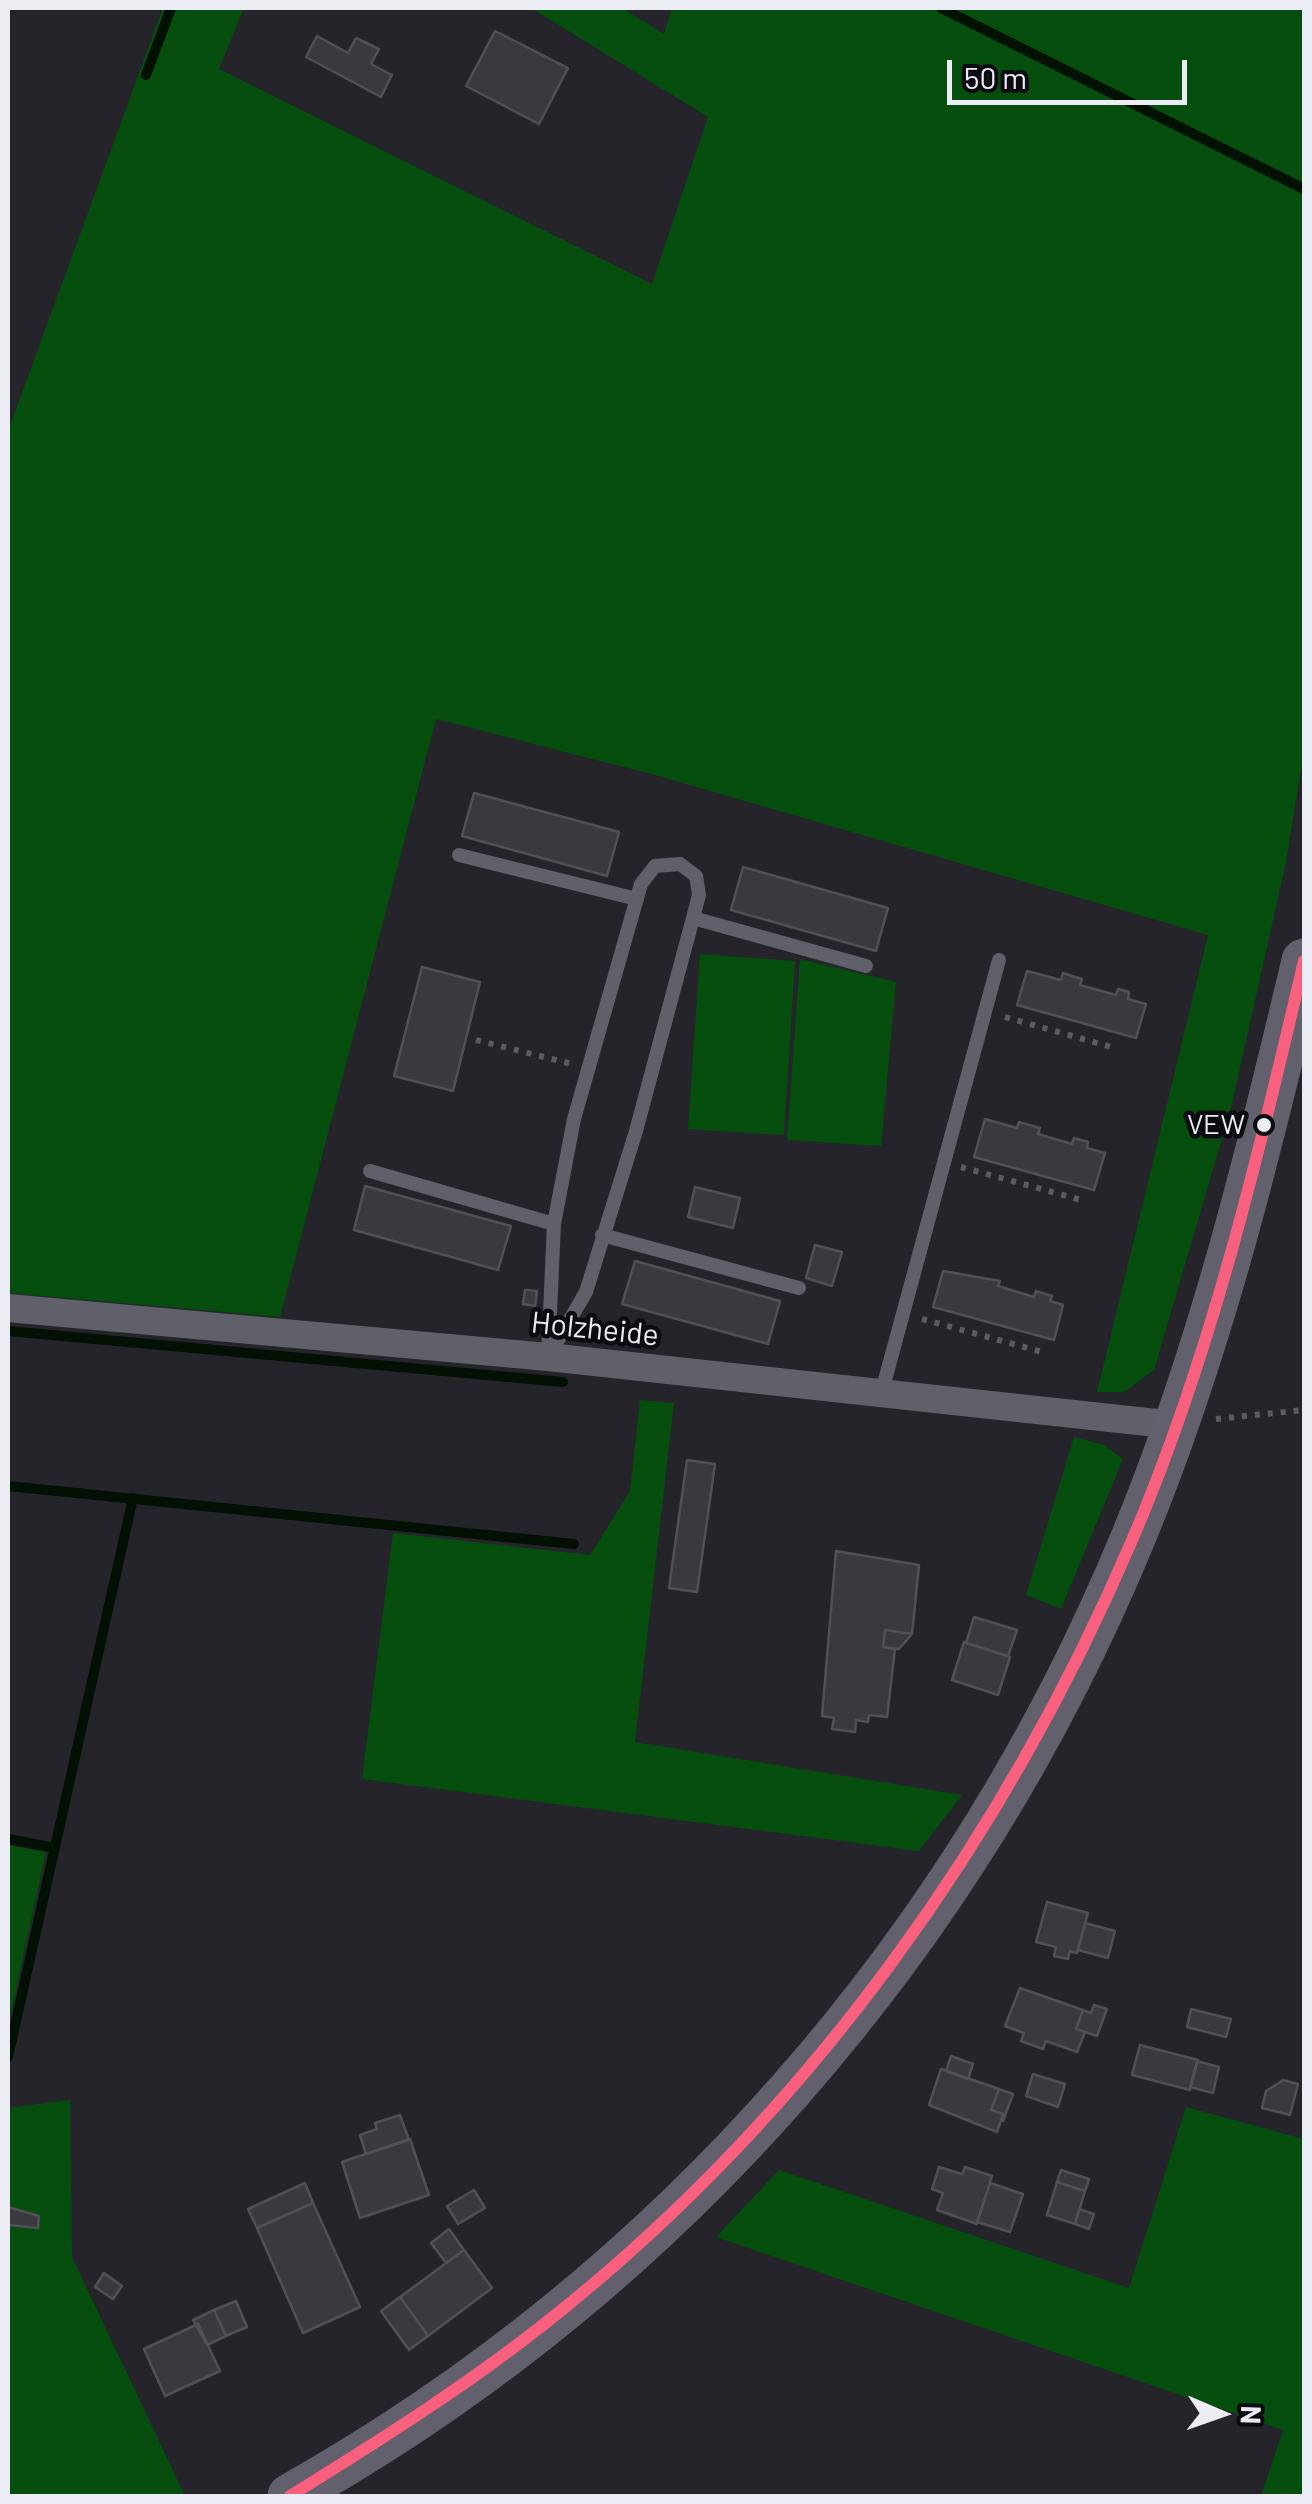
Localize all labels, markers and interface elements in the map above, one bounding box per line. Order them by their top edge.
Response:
scale bar [952,40,1192,102]
text: 50 m [964,59,1027,95]
place label: VEW [1187,1108,1245,1142]
marker: VEW [1254,1115,1274,1135]
street label: Holzheide [529,1304,661,1354]
north arrow [1172,2364,1272,2464]
text: N [1235,2405,1269,2425]

